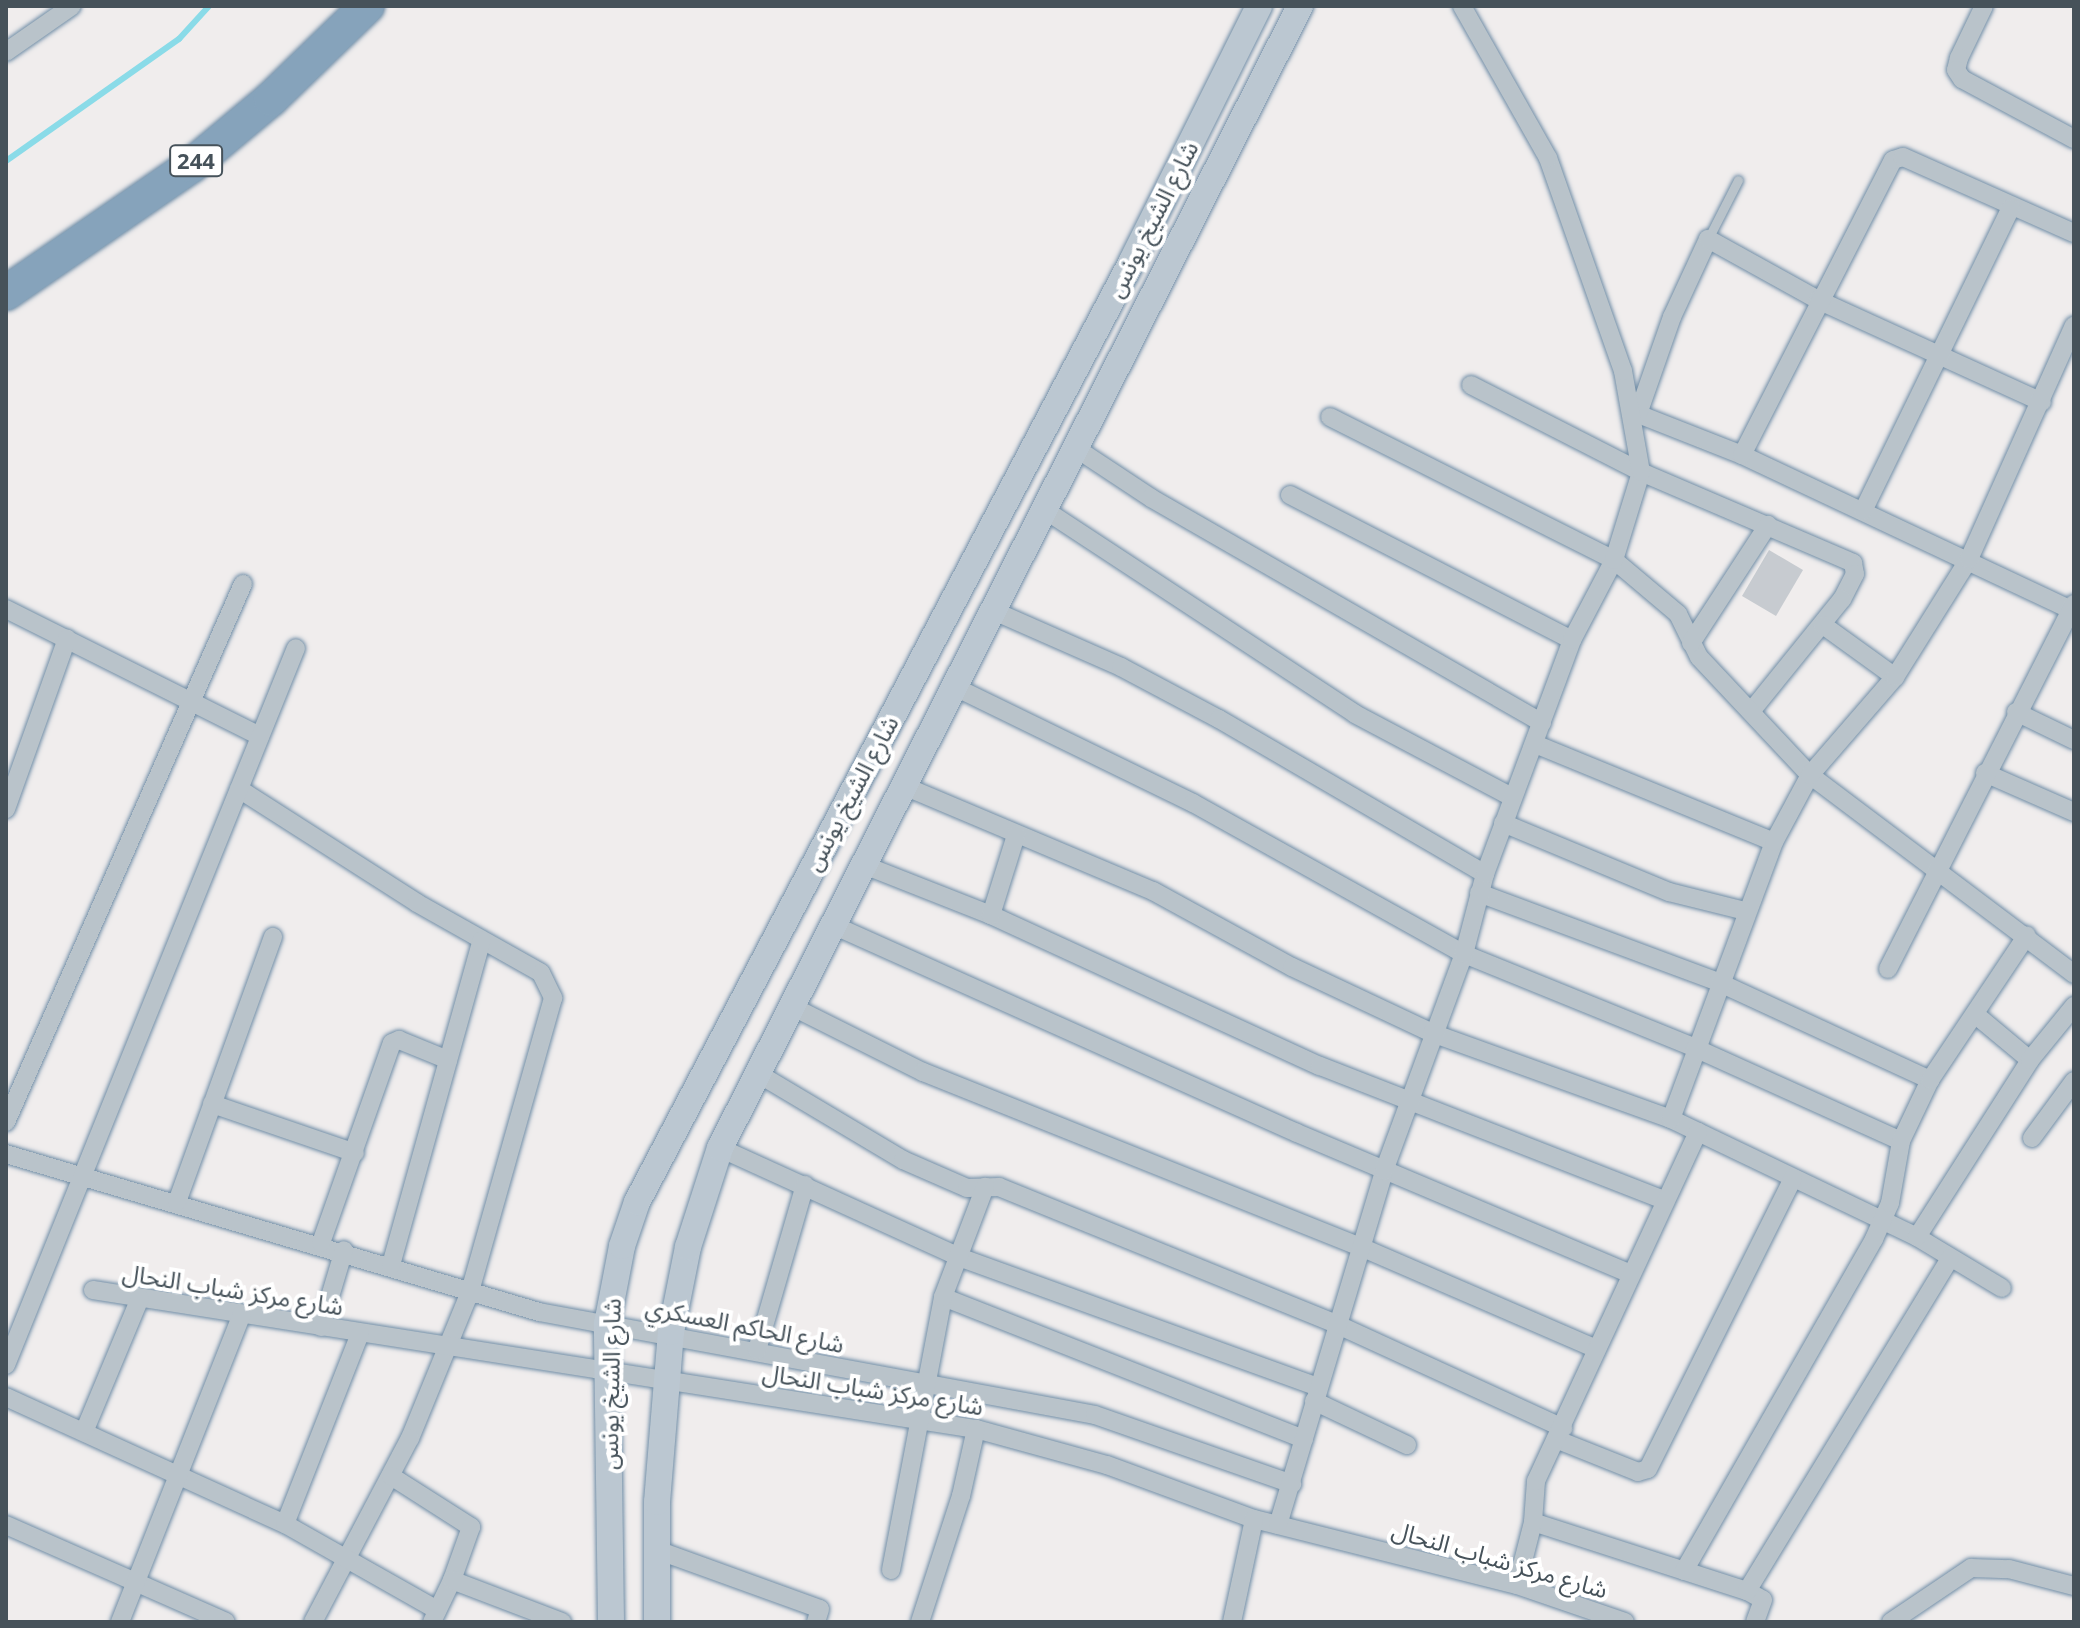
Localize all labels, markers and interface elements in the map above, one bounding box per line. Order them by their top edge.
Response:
street label: شارع الشيخ يونس [1100,136,1204,302]
road number: 244 [168,143,224,179]
street label: شارع الشيخ يونس [798,711,904,875]
street label: شارع مركز شباب النحال [121,1257,345,1321]
street label: شارع الحاكم العسكري [643,1292,847,1358]
street label: شارع الشيخ يونس [594,1298,626,1470]
street label: شارع مركز شباب النحال [761,1357,985,1421]
street label: شارع مركز شباب النحال [1389,1514,1611,1604]

